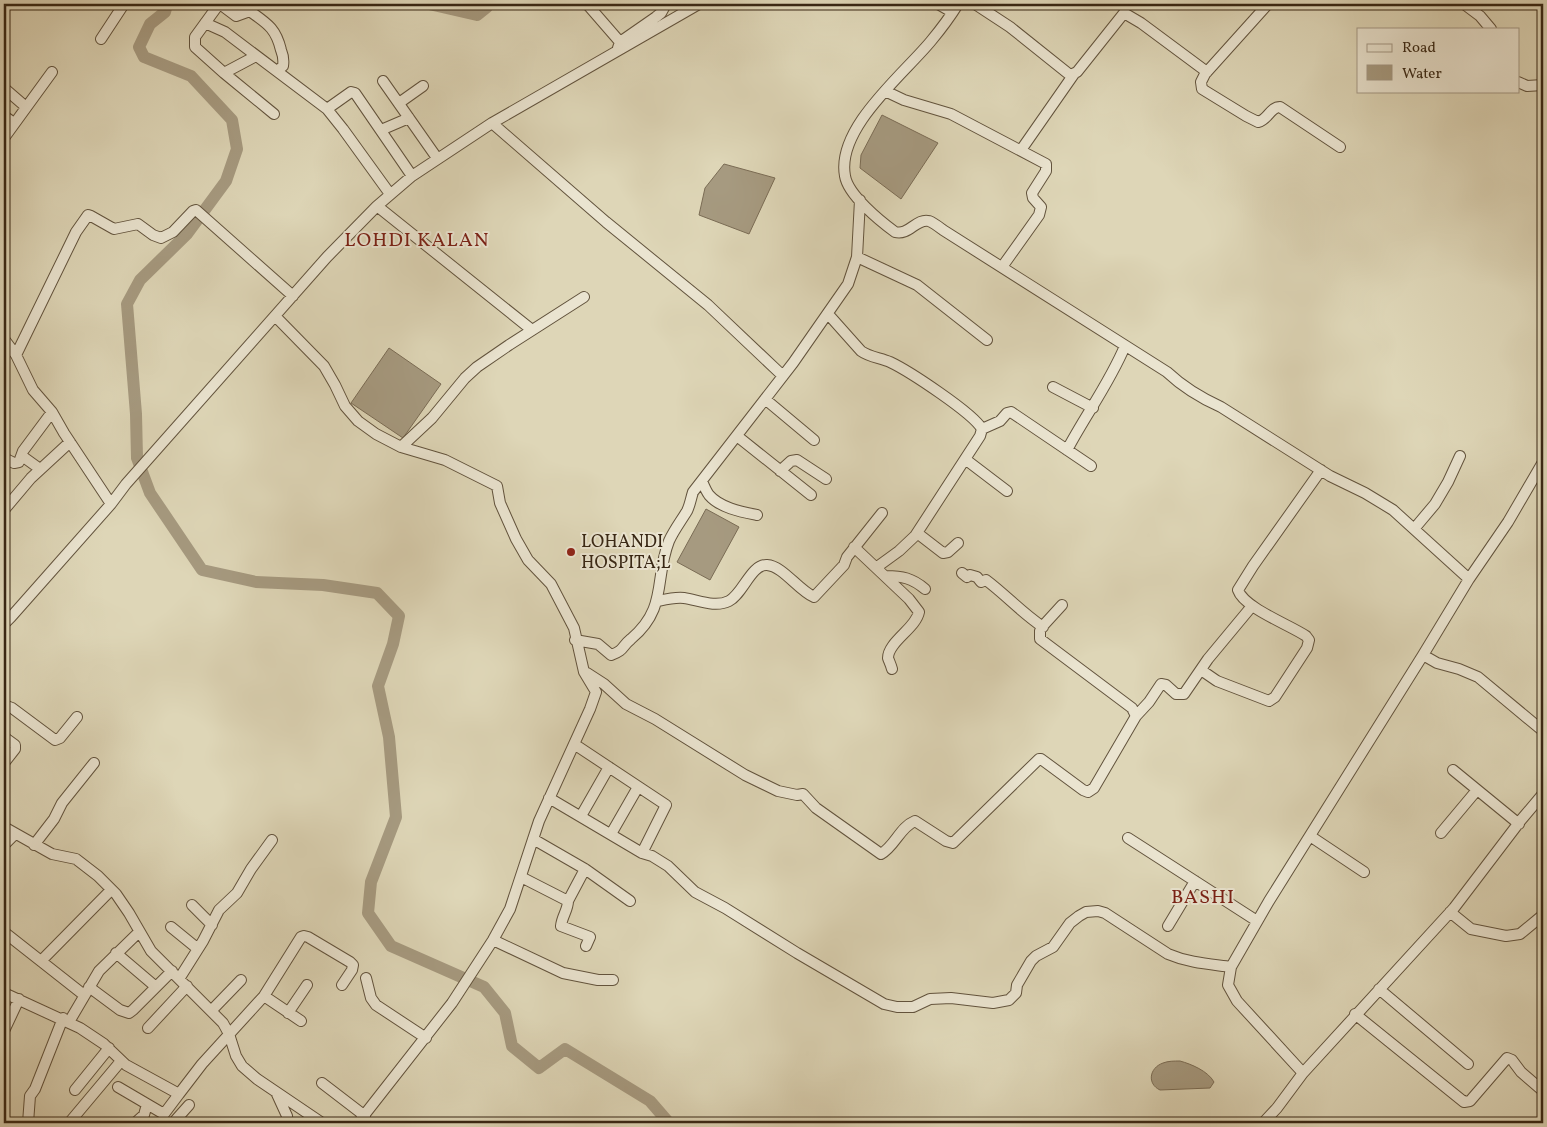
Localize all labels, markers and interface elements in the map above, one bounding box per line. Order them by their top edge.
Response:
legend [1357,28,1520,92]
text: Road [1402,38,1436,59]
text: Water [1402,64,1442,85]
district label: LOHDI KALAN [344,227,490,255]
place label: LOHANDI HOSPITA;L [581,530,671,576]
marker: LOHANDI HOSPITA;L [565,546,577,558]
district label: BASHI [1171,884,1235,912]

